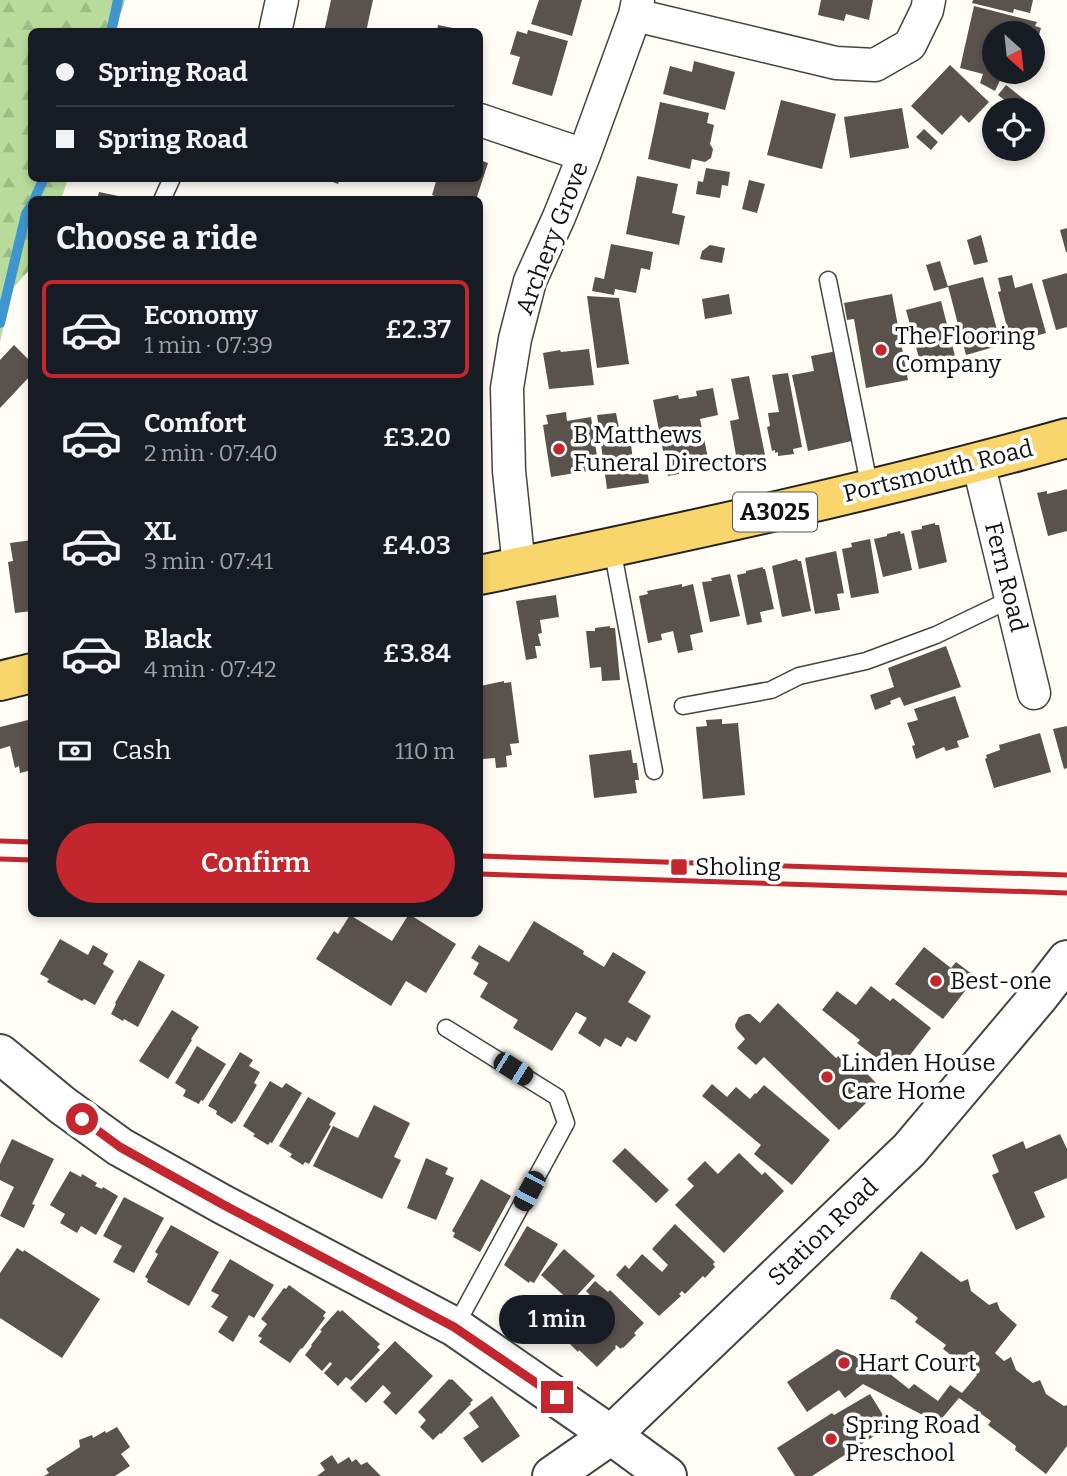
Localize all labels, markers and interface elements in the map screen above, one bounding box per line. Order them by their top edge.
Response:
north arrow [982,21,1045,84]
map controls [982,21,1045,161]
text: Spring Road [98,57,248,88]
button: locate [982,98,1045,161]
text: Spring Road [98,124,248,155]
street label: Archery Grove [510,158,594,318]
text: Choose a ride [56,219,257,257]
icon: car [60,298,123,361]
text: Economy [144,300,258,331]
text: £2.37 [385,314,451,345]
place label: The Flooring Company [895,322,1035,378]
text: 1 min · 07:39 [144,331,273,359]
marker: The Flooring Company [873,342,889,358]
icon: car [60,406,123,469]
text: Comfort [144,408,247,439]
place label: B Matthews Funeral Directors [573,421,767,477]
text: £3.20 [383,422,451,453]
street label: Portsmouth Road [840,434,1036,508]
text: 2 min · 07:40 [144,439,278,467]
marker: B Matthews Funeral Directors [551,441,567,457]
road number: A3025 [733,492,817,532]
icon: car [60,514,123,577]
text: XL [144,516,176,547]
street label: Fern Road [979,519,1033,635]
text: £4.03 [382,530,451,561]
text: 3 min · 07:41 [144,547,273,575]
icon: car [60,622,123,685]
text: Black [144,624,212,655]
text: £3.84 [383,638,451,669]
text: 4 min · 07:42 [144,655,277,683]
icon: cash [56,732,94,770]
text: Cash [112,735,171,766]
text: 110 m [395,737,455,765]
button: Confirm [56,823,455,903]
place label: Sholing [695,853,781,881]
marker: Sholing [669,857,689,877]
place label: Best-one [950,967,1052,995]
marker: Best-one [928,973,944,989]
car [490,1049,537,1089]
place label: Linden House Care Home [841,1049,996,1105]
marker: Linden House Care Home [819,1069,835,1085]
route start [66,1103,98,1135]
car [510,1168,549,1214]
street label: Station Road [762,1173,884,1291]
callout: 1 min [499,1296,615,1344]
text: 1 min [528,1305,586,1333]
place label: Hart Court [858,1349,977,1377]
marker: Hart Court [836,1355,852,1371]
route end [541,1381,573,1413]
place label: Spring Road Preschool [845,1411,980,1467]
marker: Spring Road Preschool [823,1431,839,1447]

